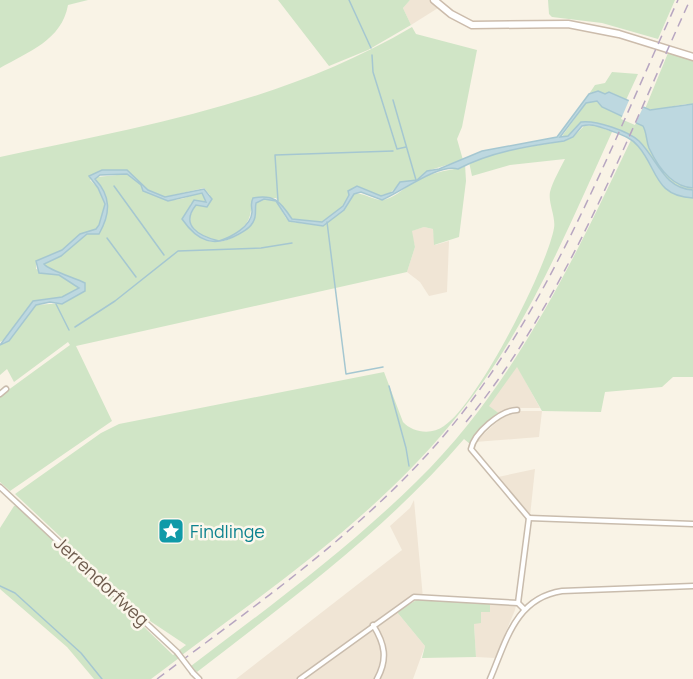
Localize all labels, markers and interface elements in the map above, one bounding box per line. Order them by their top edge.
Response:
place icon: Findlinge [156,516,186,546]
place label: Findlinge [190,519,265,543]
street label: Jerrendorfweg [49,531,155,631]

